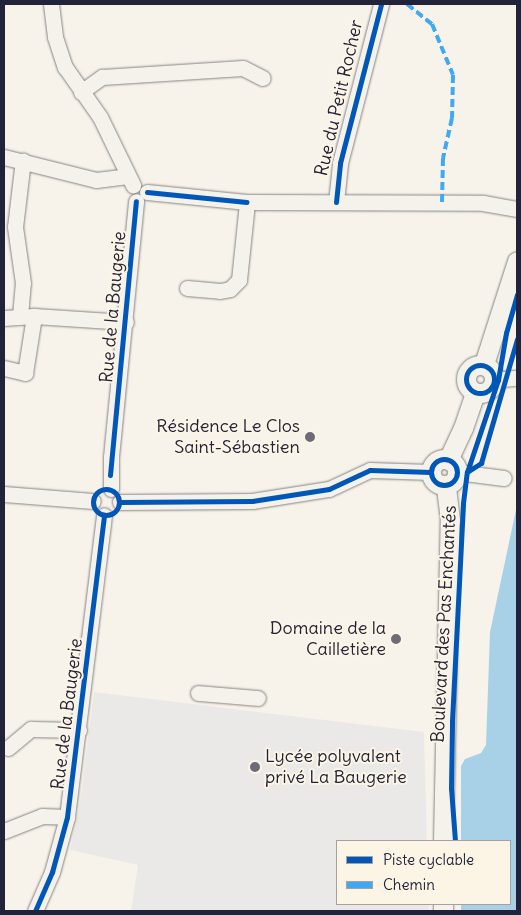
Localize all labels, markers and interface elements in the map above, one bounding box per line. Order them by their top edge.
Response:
street label: Rue du Petit Rocher [311,18,367,178]
street label: Rue de la Baugerie [96,230,130,384]
place label: Résidence Le Clos Saint-Sébastien [156,416,300,458]
marker: Résidence Le Clos Saint-Sébastien [304,431,316,443]
street label: Boulevard des Pas Enchantés [427,505,461,743]
place label: Domaine de la Cailletière [270,618,386,660]
marker: Domaine de la Cailletière [390,633,402,645]
street label: Rue de la Baugerie [47,637,87,791]
place label: Lycée polyvalent privé La Baugerie [265,746,407,789]
marker: Lycée polyvalent privé La Baugerie [249,761,261,773]
legend [336,840,511,905]
text: Piste cyclable [383,850,474,869]
text: Chemin [383,875,435,894]

